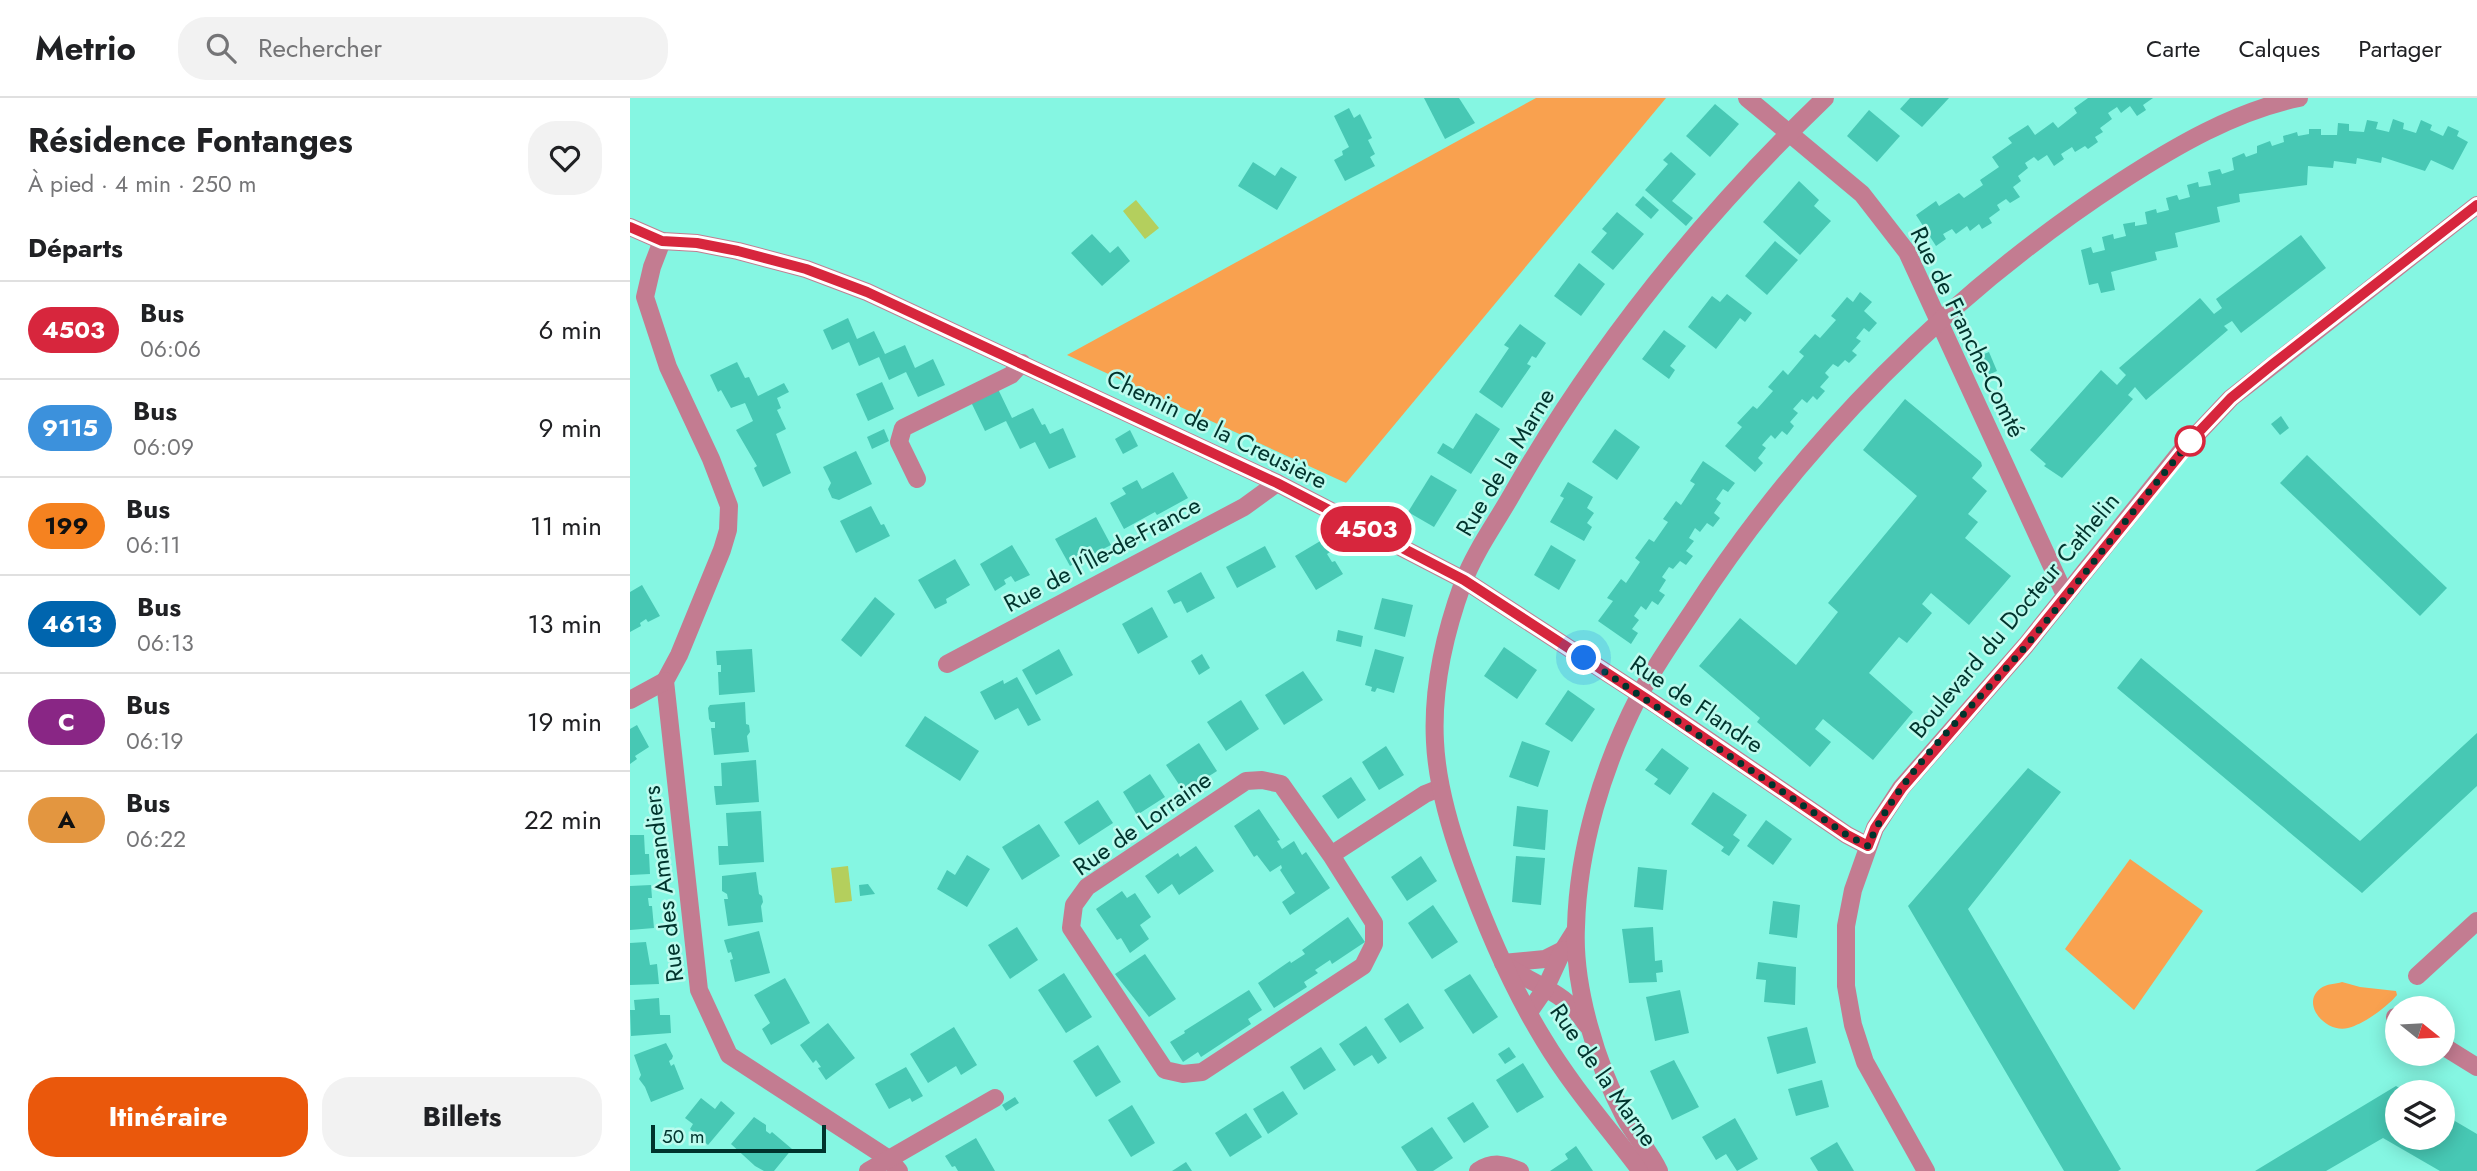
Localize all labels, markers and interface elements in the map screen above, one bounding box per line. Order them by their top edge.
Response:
search box [178,17,668,80]
text: Metrio [35,25,136,72]
icon: search [202,29,240,67]
text: Rechercher [258,29,382,67]
text: Carte [2146,31,2200,66]
text: Calques [2238,31,2320,66]
text: Partager [2358,31,2442,66]
text: Résidence Fontanges [28,117,353,164]
button: heart [528,121,602,195]
text: À pied · 4 min · 250 m [28,167,257,201]
street label: Rue de Franche-Comté [1902,221,2034,443]
text: Départs [28,229,123,267]
text: Bus [140,294,184,332]
text: 6 min [539,311,602,349]
text: 4503 [42,312,105,347]
text: 06:06 [140,332,201,366]
street label: Chemin de la Creusière [1101,360,1333,498]
street label: Rue de la Marne [1447,381,1563,543]
text: Bus [133,392,177,430]
text: 9 min [539,409,602,447]
text: 9115 [42,410,98,445]
unlabelled marker [2175,426,2205,456]
text: 06:09 [133,430,194,464]
street label: Boulevard du Docteur Cathelin [1901,484,2127,746]
street label: Rue de l'Île-de-France [997,487,1207,621]
text: Bus [126,490,170,528]
line badge: 4503 [1317,506,1415,552]
text: 11 min [530,507,602,545]
text: 199 [44,508,89,543]
text: 4503 [1334,511,1398,546]
text: 06:11 [126,528,181,562]
text: Bus [137,588,181,626]
text: 13 min [528,605,602,643]
text: 4613 [42,606,102,641]
text: 06:13 [137,626,194,660]
your location [1566,640,1601,675]
street label: Rue de Flandre [1623,646,1771,762]
text: Bus [126,686,170,724]
text: 19 min [527,703,602,741]
text: C [58,704,75,739]
text: 06:19 [126,724,184,758]
street label: Rue de Lorraine [1066,762,1218,884]
text: Bus [126,784,170,822]
street label: Rue des Amandiers [634,784,692,984]
text: 22 min [524,801,602,839]
text: A [58,802,75,837]
text: 06:22 [126,822,186,856]
street label: Rue de la Marne [1542,996,1666,1154]
north arrow [2385,996,2455,1066]
map controls [2385,996,2455,1150]
button: Itinéraire [28,1077,308,1157]
button: Billets [322,1077,602,1157]
button: layers [2385,1080,2455,1150]
scale bar [651,1122,826,1154]
text: 50 m [662,1123,705,1150]

